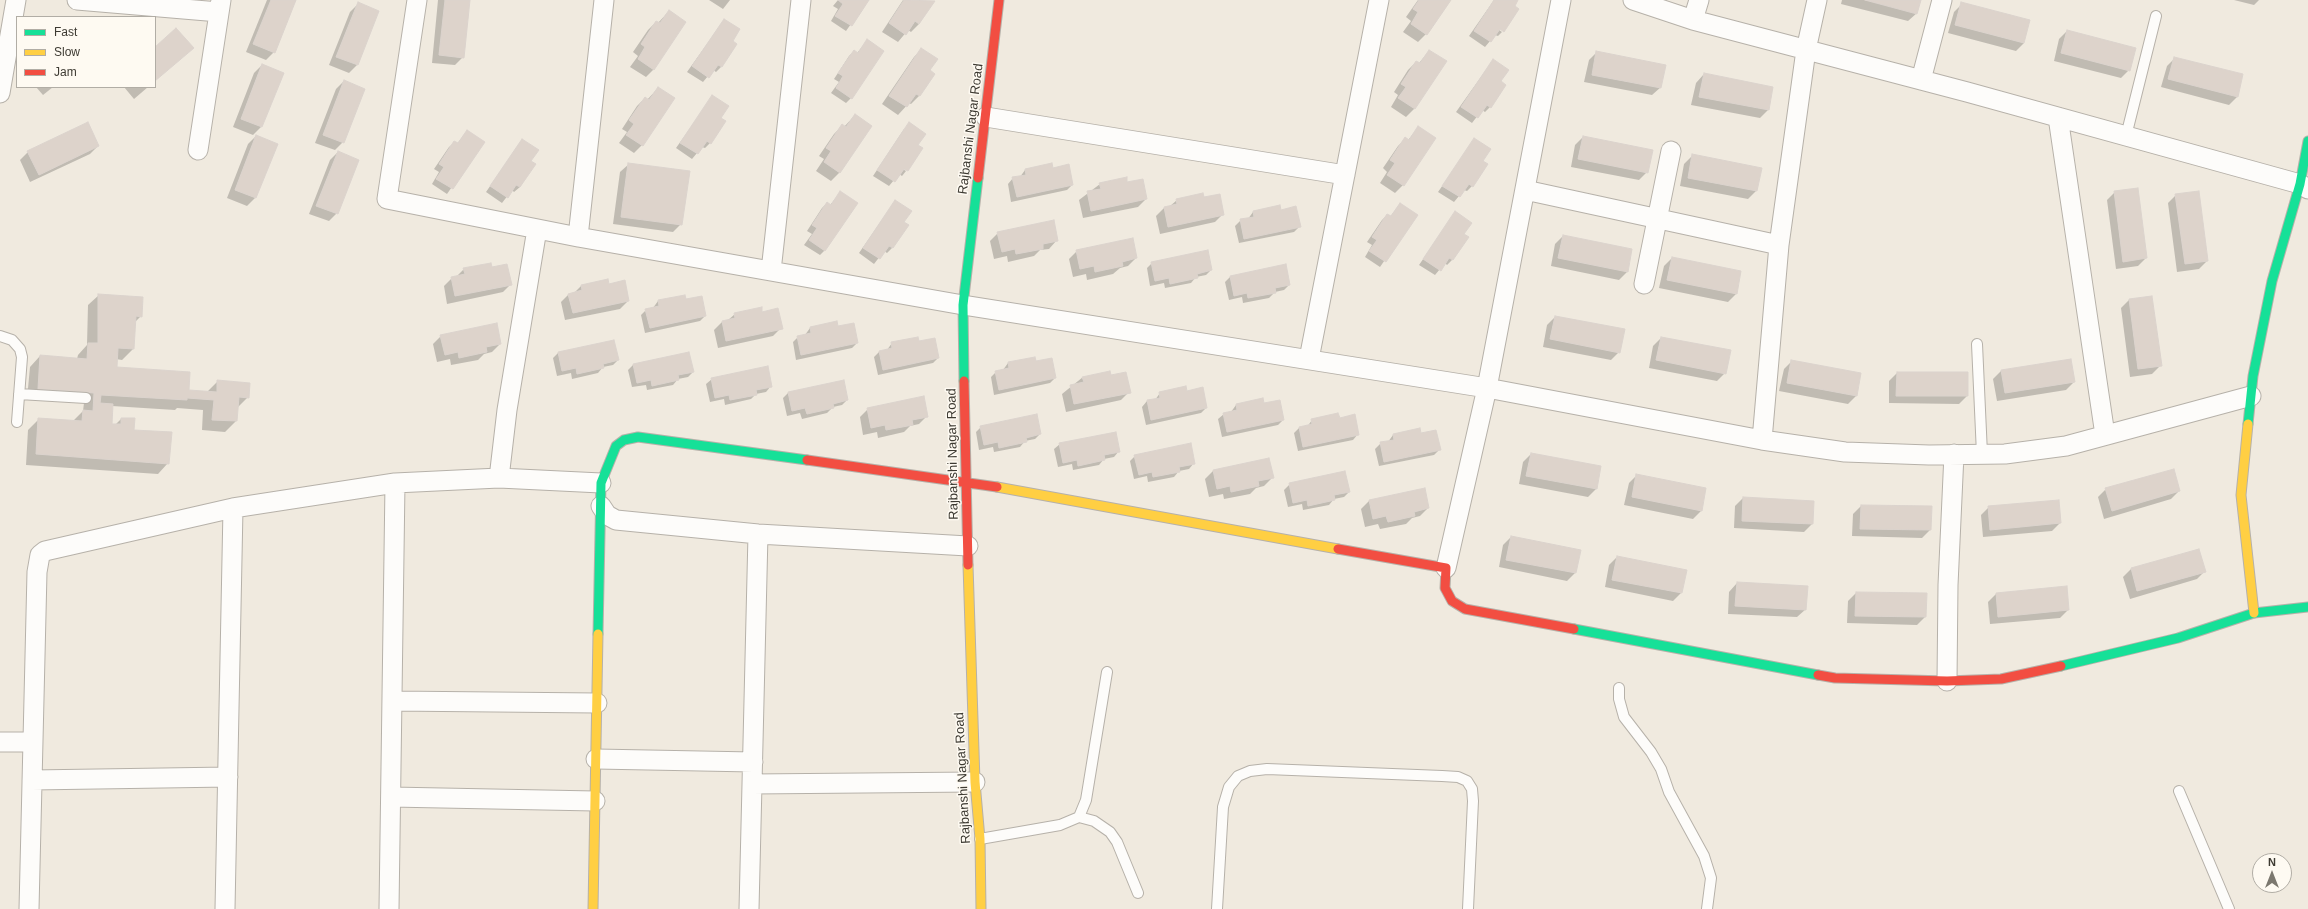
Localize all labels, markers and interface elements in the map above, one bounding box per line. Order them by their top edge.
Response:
legend [16,16,156,88]
text: Fast [54,25,77,39]
text: Slow [54,45,80,59]
street label: Rajbanshi Nagar Road [955,63,987,195]
text: Jam [54,65,77,79]
street label: Rajbanshi Nagar Road [944,388,962,520]
street label: Rajbanshi Nagar Road [952,712,974,844]
north arrow [2252,853,2292,893]
text: N [2268,856,2276,868]

